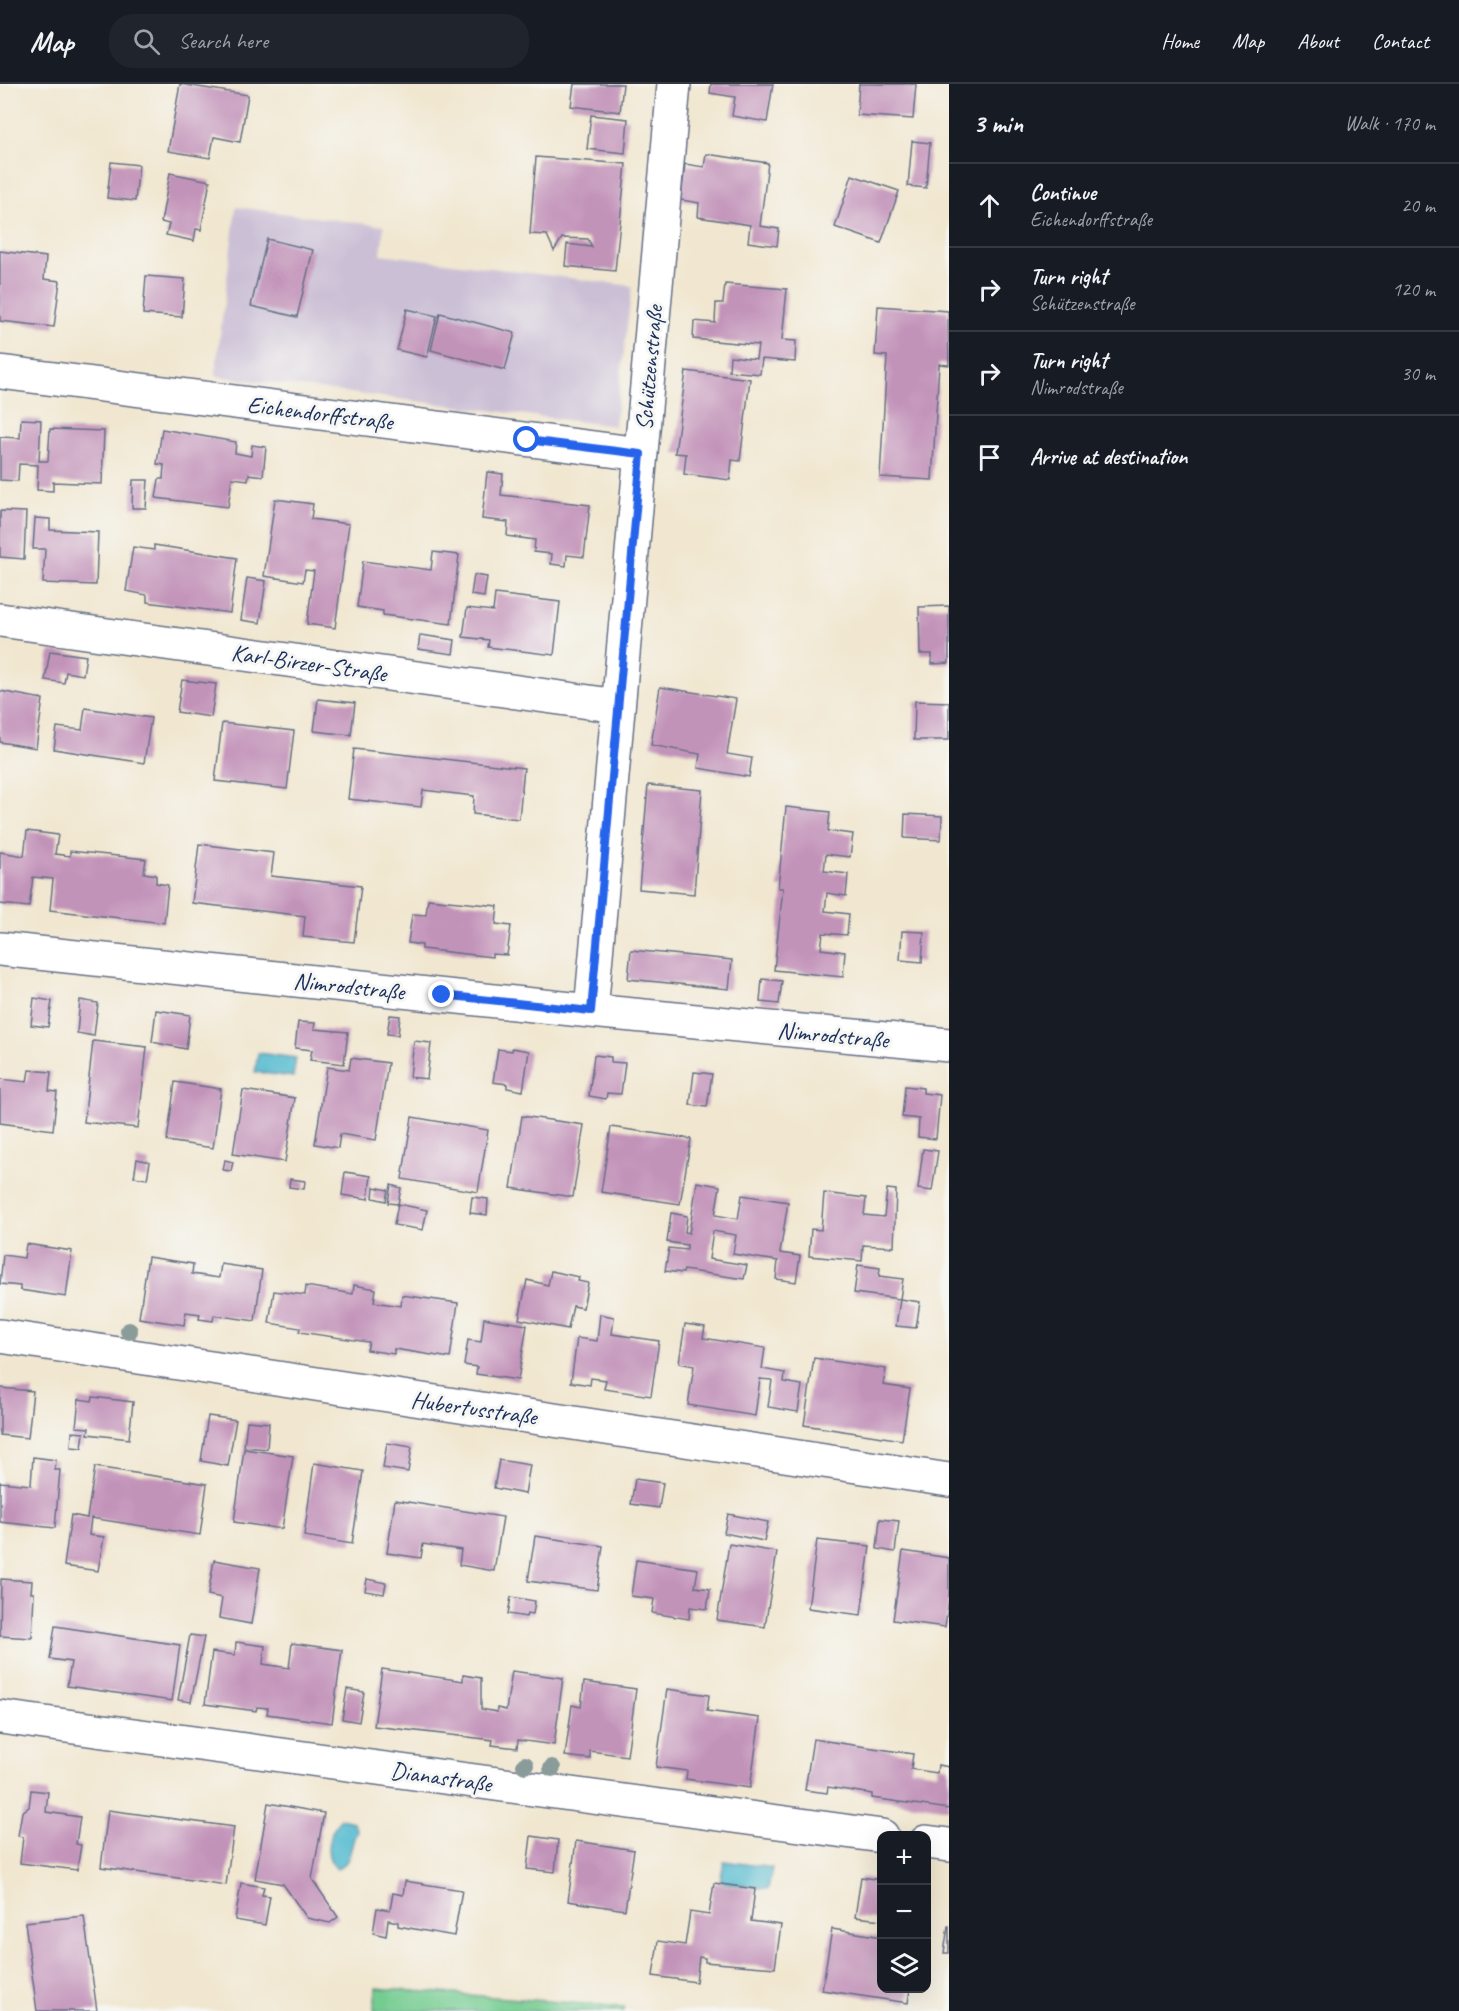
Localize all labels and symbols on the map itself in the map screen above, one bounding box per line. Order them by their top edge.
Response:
street label: Schützenstraße [629,302,670,432]
street label: Eichendorffstraße [246,389,397,437]
route start [513,426,539,452]
street label: Karl-Birzer-Straße [230,637,391,689]
street label: Nimrodstraße [292,965,408,1007]
route end [428,981,454,1007]
street label: Nimrodstraße [776,1015,892,1055]
street label: Hubertusstraße [409,1384,541,1432]
street label: Dianastraße [389,1755,496,1799]

